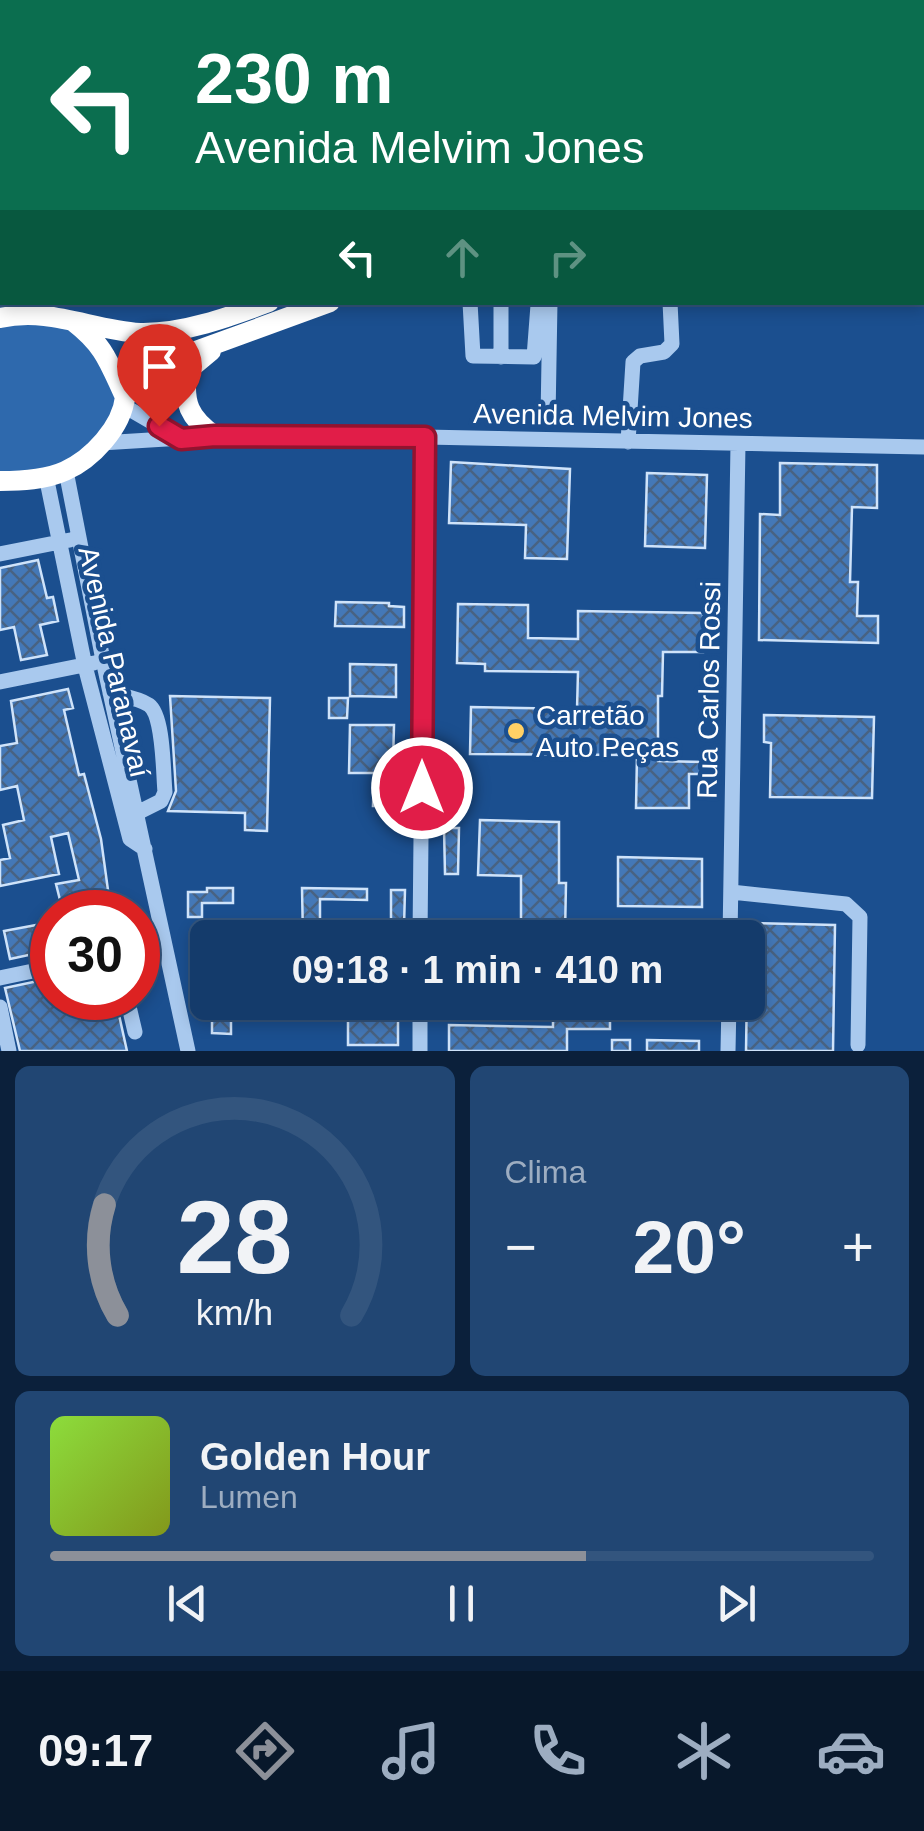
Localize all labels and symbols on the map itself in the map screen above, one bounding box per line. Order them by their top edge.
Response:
pin [117,324,202,427]
street label: Avenida Melvim Jones [473,398,753,434]
street label: Avenida Paranavaí [72,543,156,781]
street label: Rua Carlos Rossi [692,581,726,799]
place label: Carretão Auto Peças [536,700,679,763]
marker: Carretão Auto Peças [505,720,527,742]
position arrow [370,736,474,840]
speed limit sign: 30 [30,890,160,1020]

